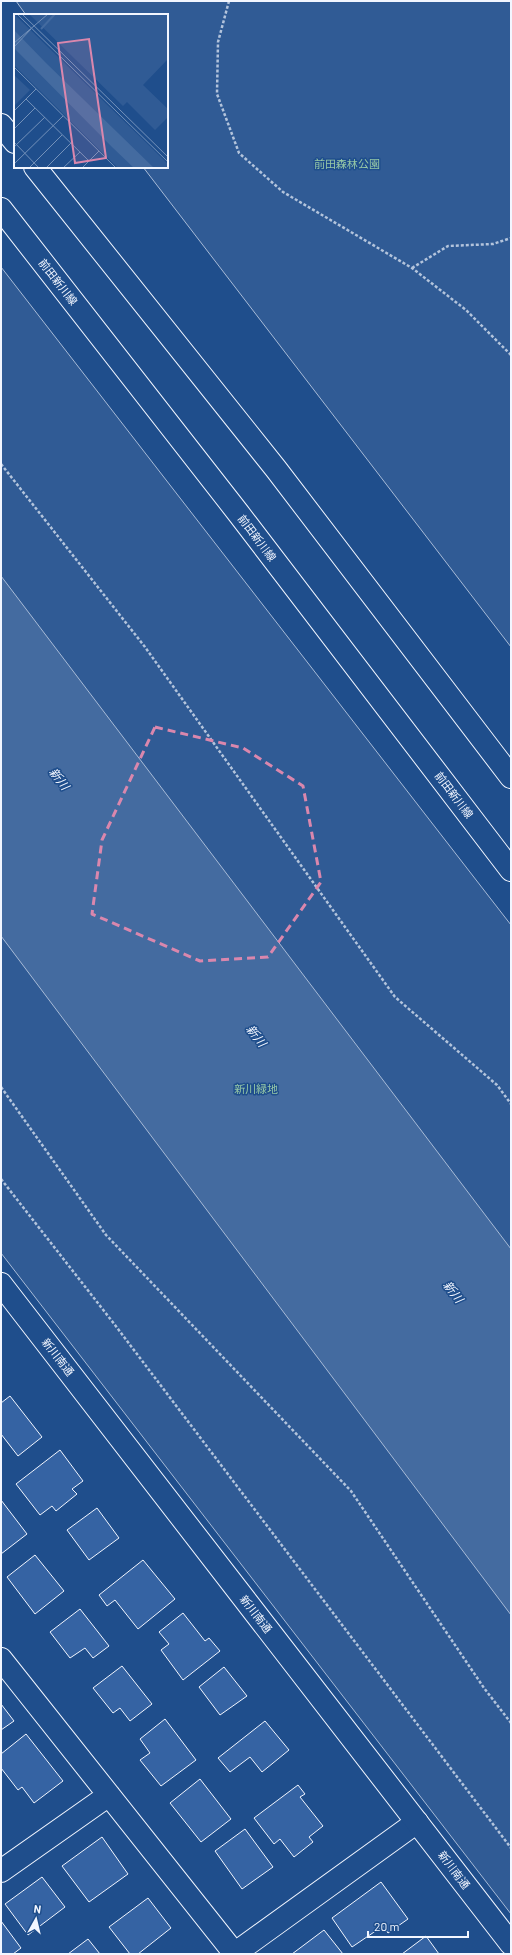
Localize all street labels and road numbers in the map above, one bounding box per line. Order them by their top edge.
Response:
street label: 前田新川線 [36,256,80,307]
street label: 前田新川線 [236,512,279,564]
street label: 前田新川線 [433,769,476,821]
street label: 新川南通 [40,1335,77,1378]
street label: 新川南通 [238,1592,275,1635]
street label: 新川南通 [436,1848,473,1891]

